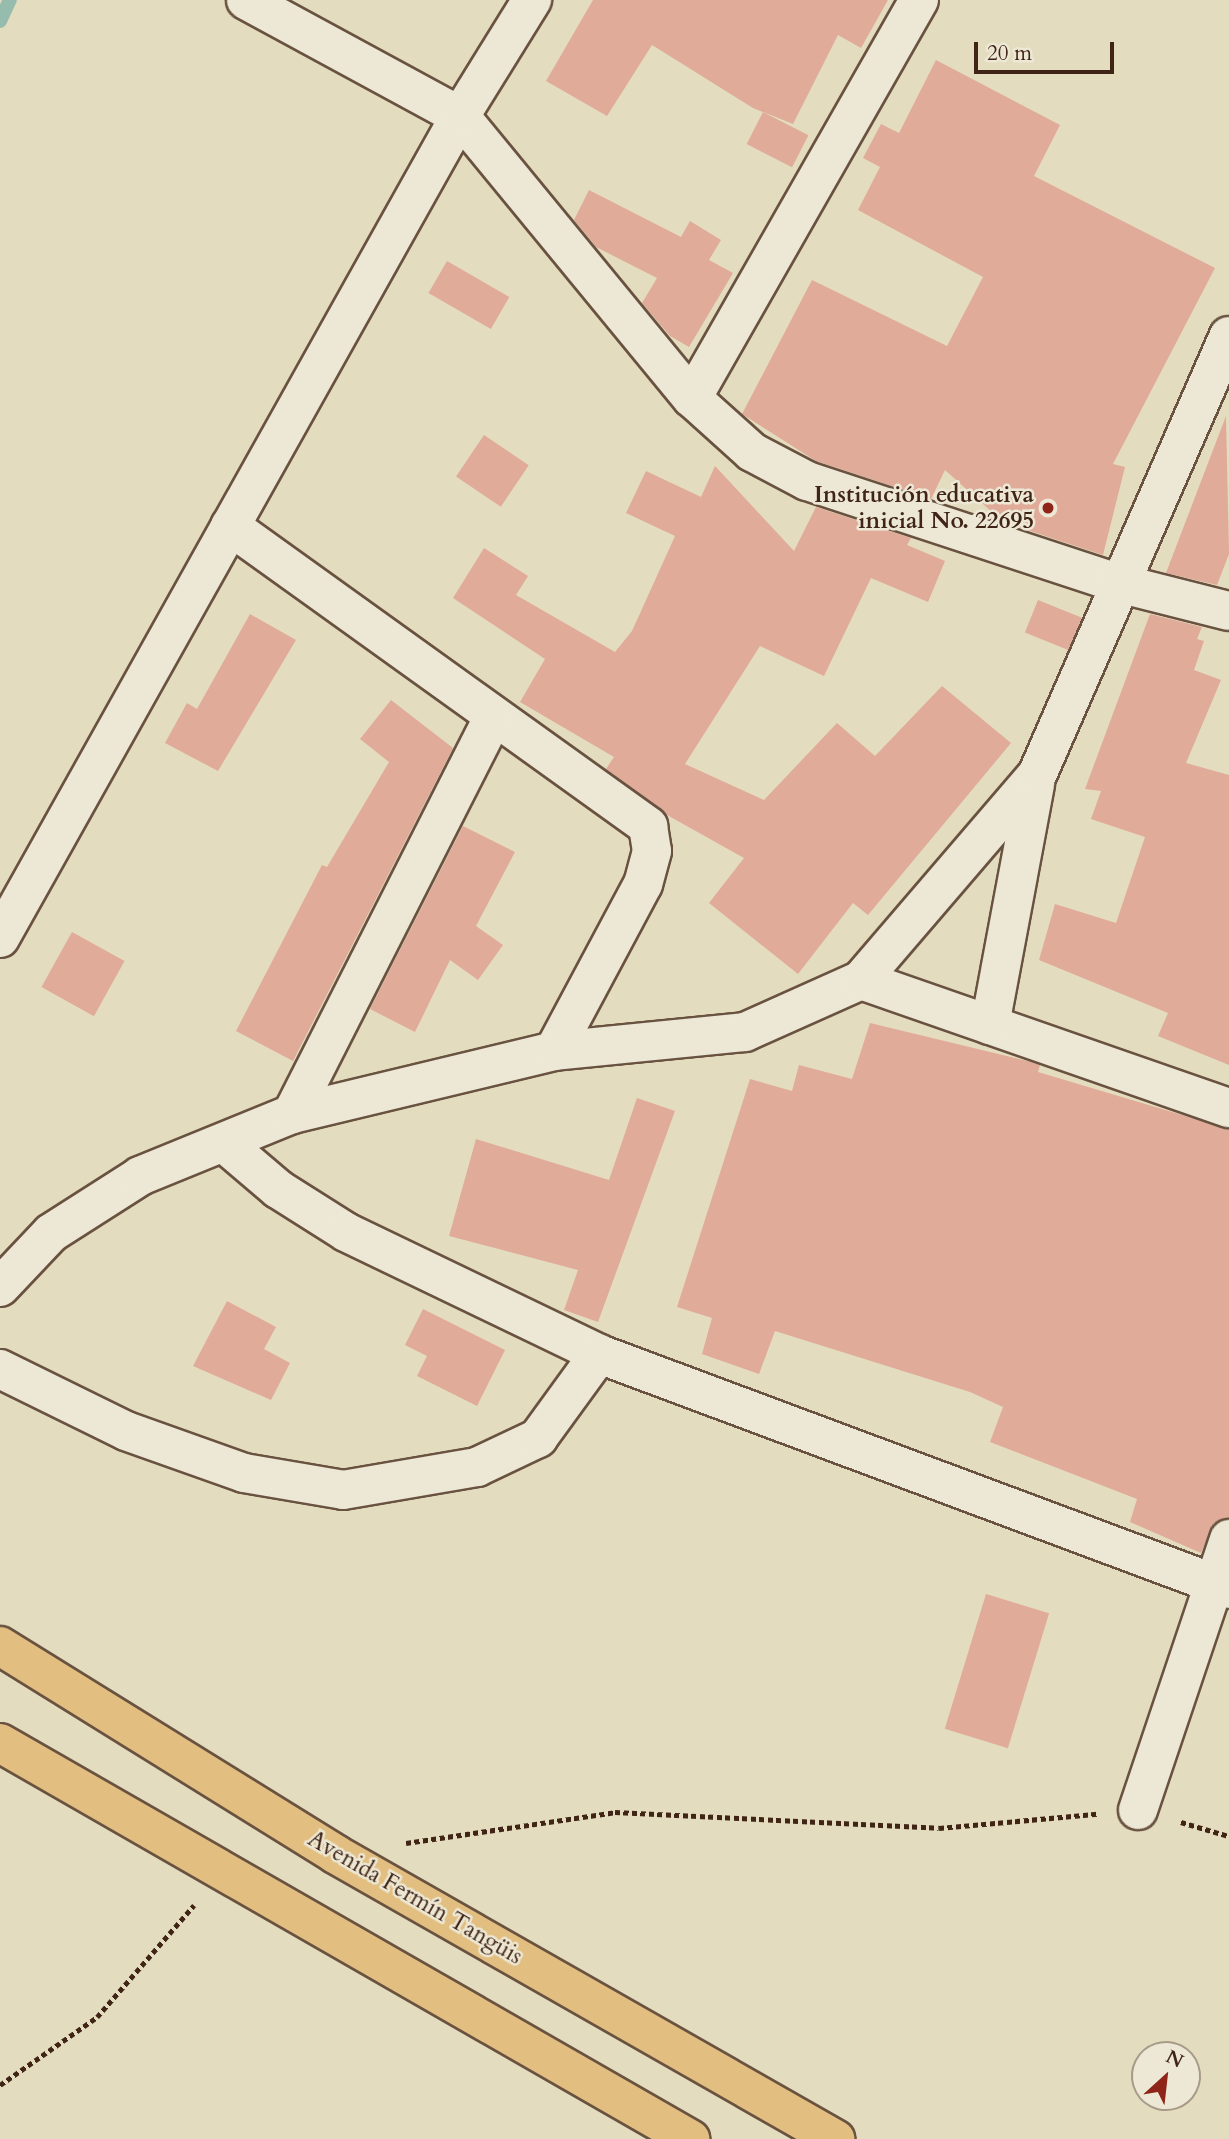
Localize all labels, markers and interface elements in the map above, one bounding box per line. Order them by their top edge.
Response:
scale bar [977,28,1117,72]
text: 20 m [987,39,1032,68]
place label: Institución educativa inicial No. 22695 [814,481,1034,535]
marker: Institución educativa inicial No. 22695 [1040,500,1056,516]
street label: Avenida Fermín Tangüis [303,1825,527,1971]
north arrow [1131,2041,1201,2111]
text: N [1161,2044,1188,2074]

